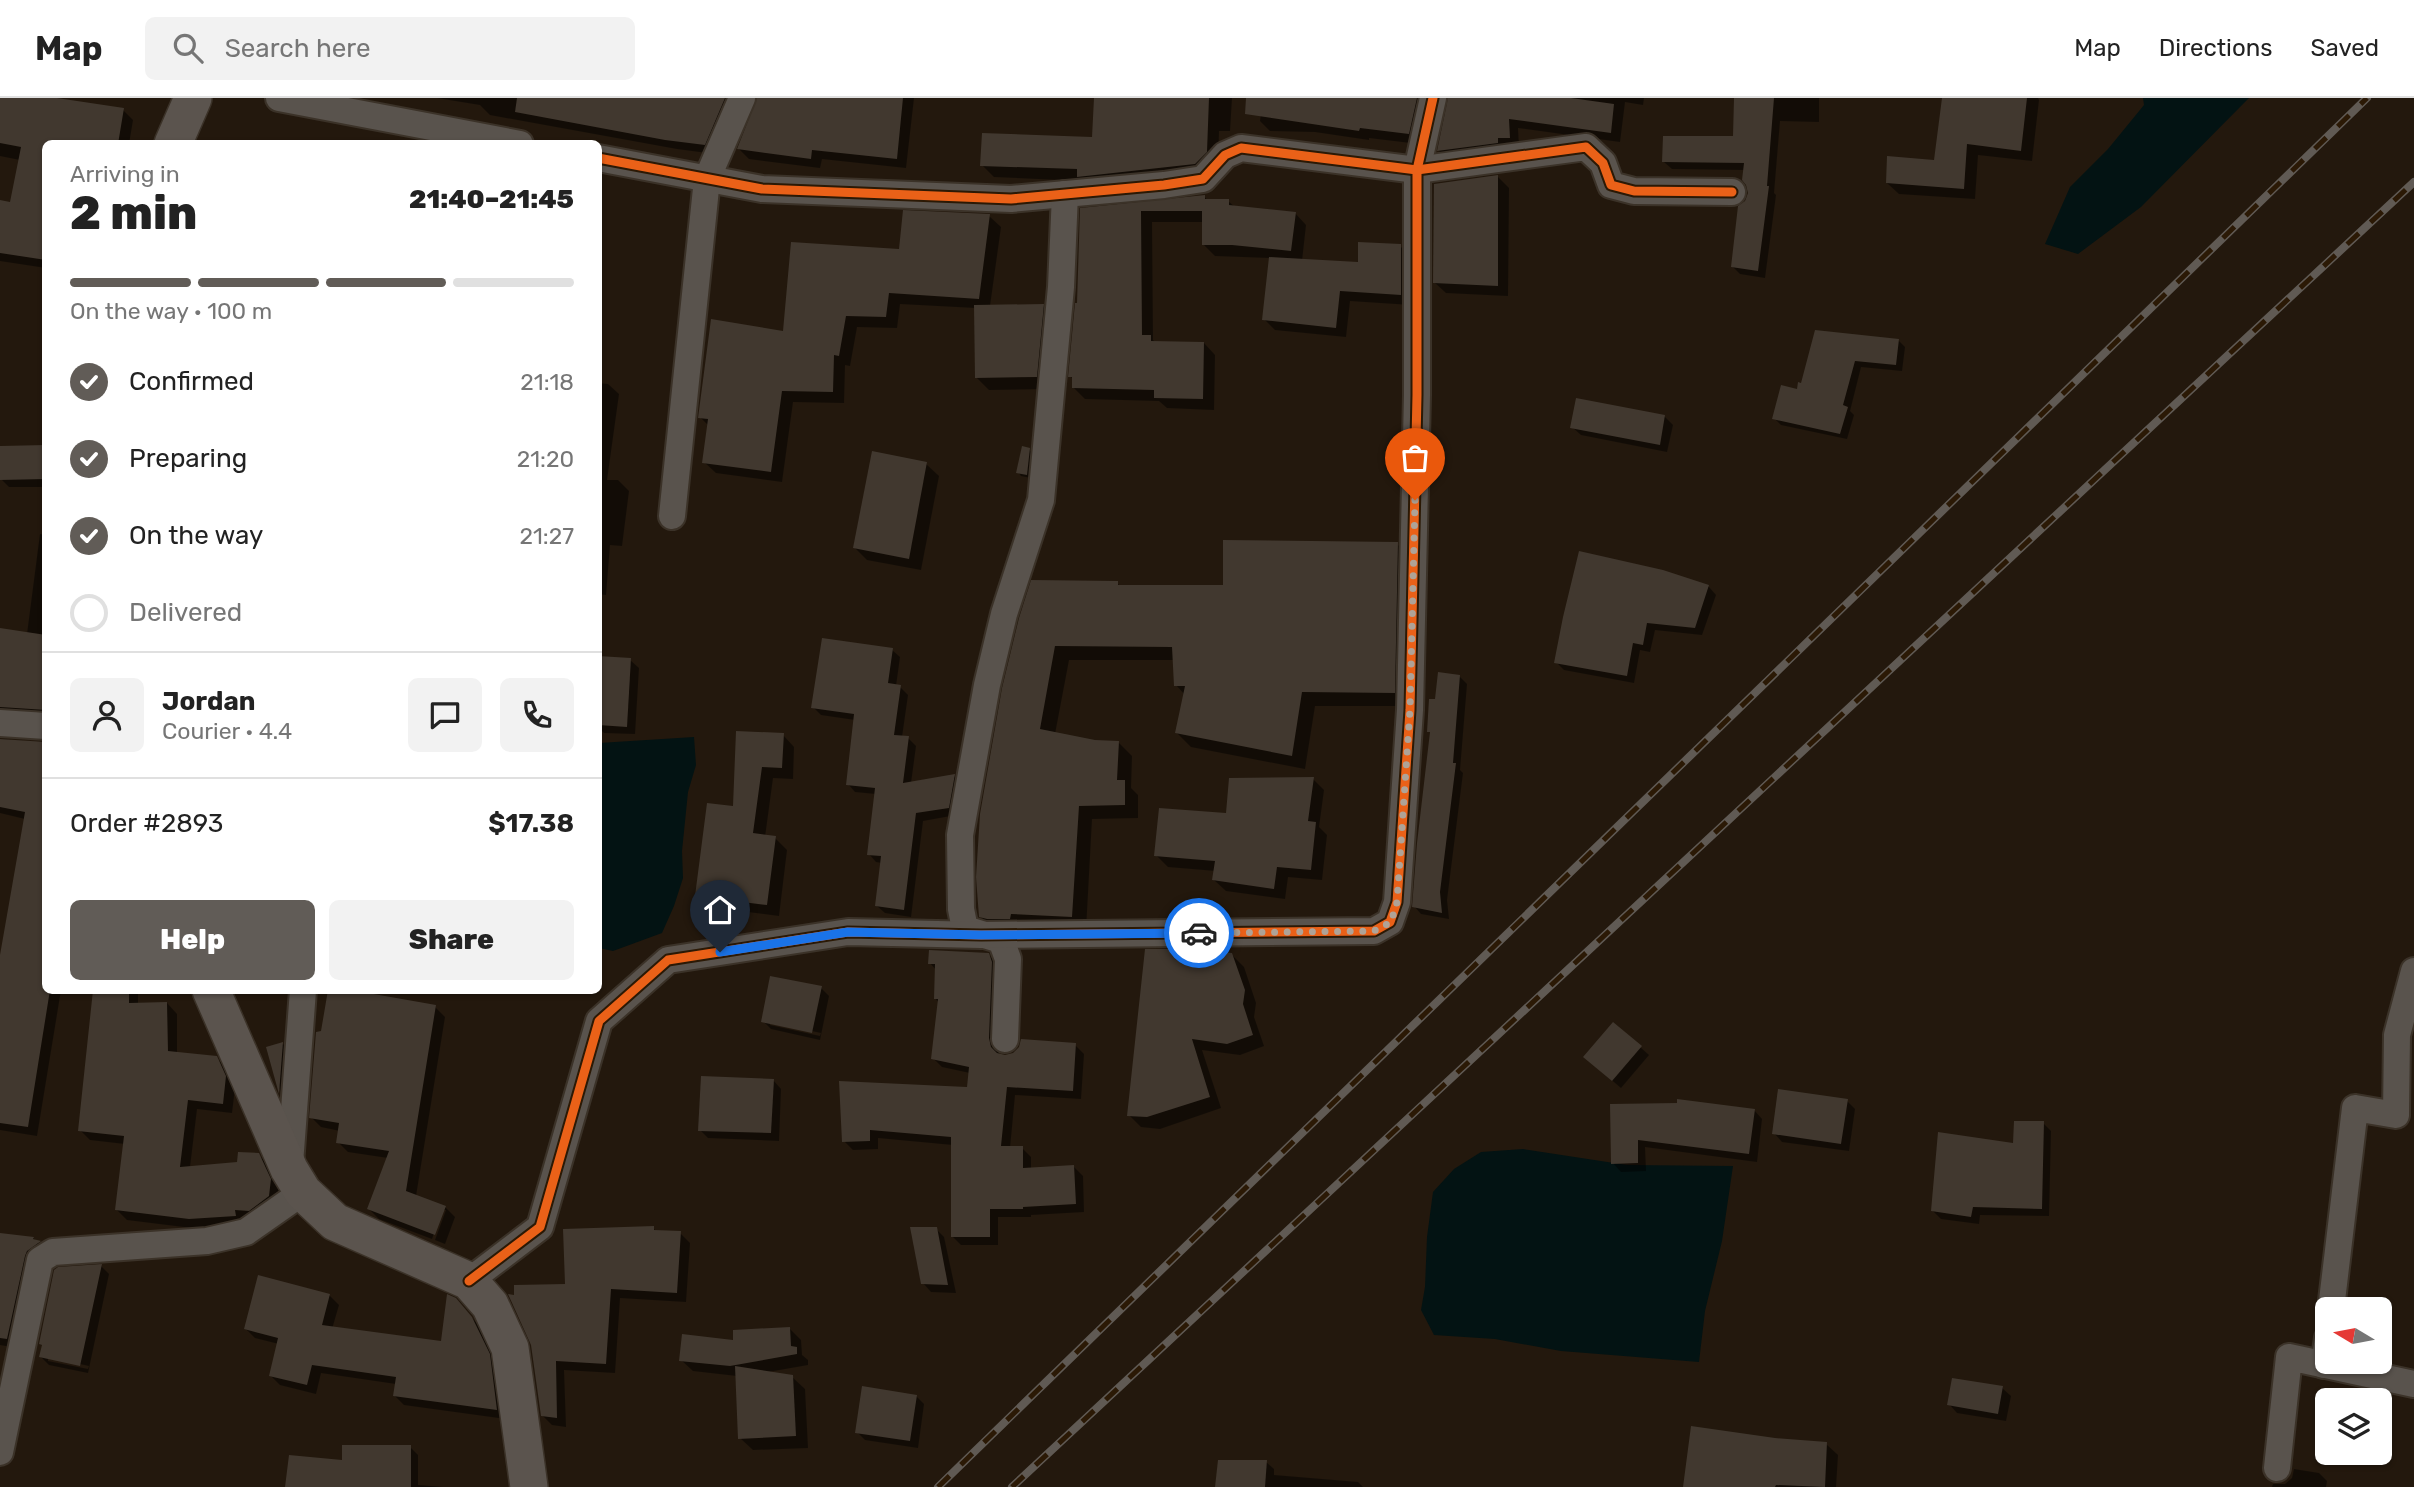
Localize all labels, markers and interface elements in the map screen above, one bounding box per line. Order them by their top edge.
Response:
search box [145,17,635,80]
text: Map [35,29,103,68]
icon: search [169,29,207,67]
text: Search here [225,33,370,64]
text: Map [2074,34,2121,62]
text: Directions [2159,34,2272,62]
text: Saved [2310,34,2379,62]
text: Arriving in [70,160,180,188]
text: 21:40–21:45 [409,184,574,215]
text: 2 min [70,186,197,241]
text: On the way · 100 m [70,297,272,325]
icon: check [70,363,108,401]
text: Confirmed [129,366,254,397]
text: 21:18 [520,368,574,396]
pin [1385,428,1445,500]
icon: bag [1396,439,1434,477]
icon: check [70,440,108,478]
text: Preparing [129,443,247,474]
text: 21:20 [517,445,574,473]
icon: check [70,517,108,555]
text: On the way [129,520,263,551]
text: 21:27 [519,522,574,550]
text: Delivered [129,597,242,628]
button: person [70,678,144,752]
button: chat [408,678,482,752]
button: phone [500,678,574,752]
text: Jordan [162,686,255,717]
text: Courier · 4.4 [162,717,292,745]
text: Order #2893 [70,808,223,839]
text: $17.38 [488,808,574,839]
pin [690,880,750,952]
icon: home [701,891,739,929]
courier [1164,898,1234,968]
button: Help [70,900,315,980]
button: Share [329,900,574,980]
icon: car [1180,914,1218,952]
north arrow [2315,1297,2392,1374]
map controls [2315,1297,2392,1465]
button: layers [2315,1388,2392,1465]

